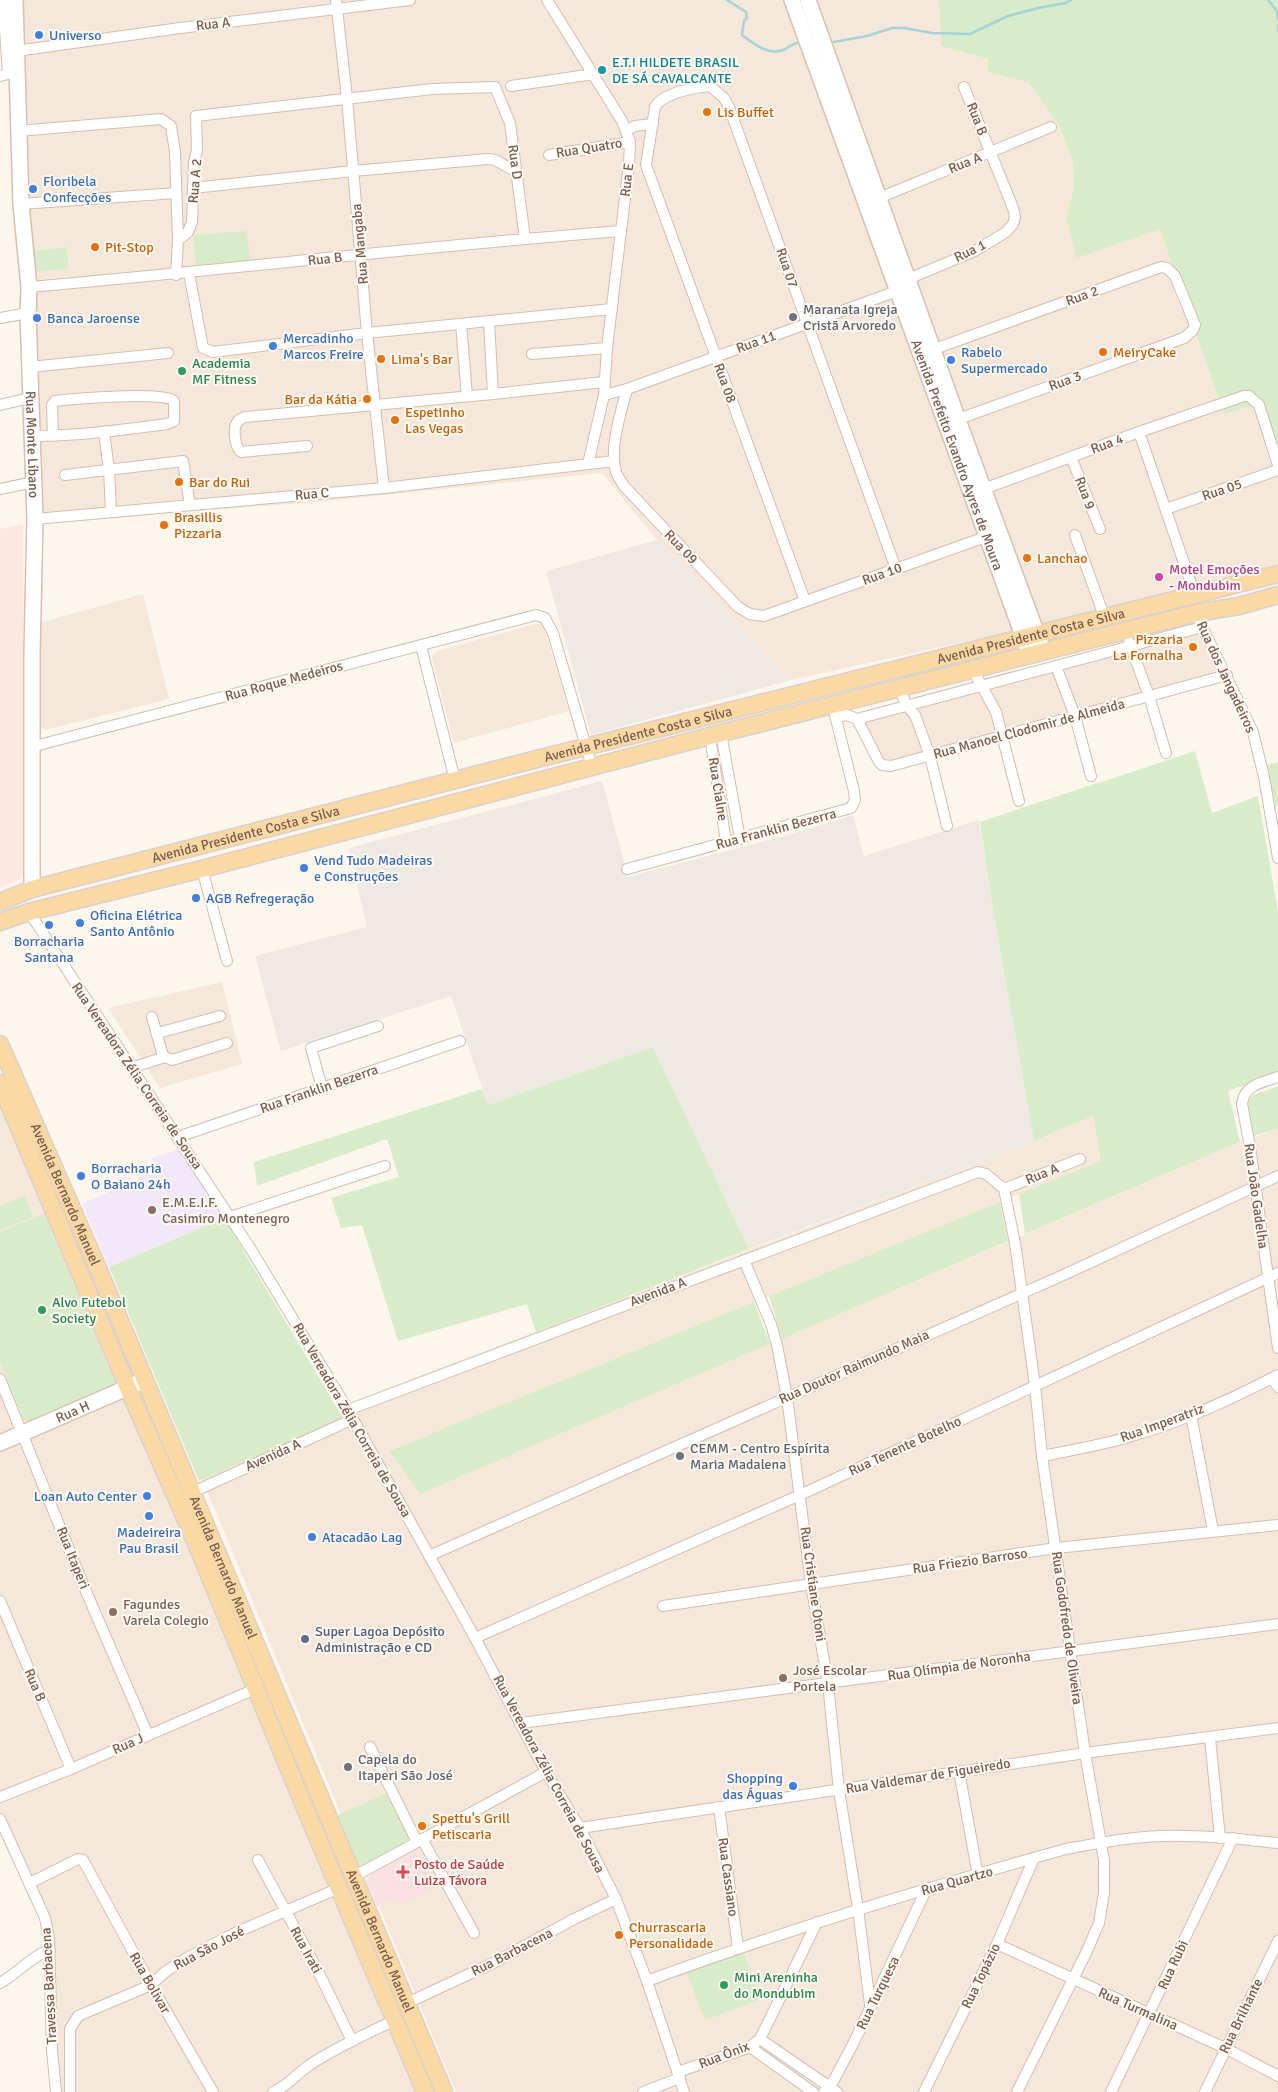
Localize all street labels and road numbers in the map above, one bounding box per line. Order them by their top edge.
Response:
street label: Rua A [195,13,232,35]
street label: Rua B [963,100,991,138]
street label: Rua Quatro [555,134,623,162]
street label: Rua D [504,143,526,181]
street label: Rua A [946,148,985,177]
street label: Rua A 2 [185,158,205,204]
street label: Rua E [616,162,638,198]
street label: Rua Mangaba [348,203,372,285]
street label: Rua 1 [951,236,989,266]
street label: Rua 07 [772,246,802,290]
street label: Rua B [307,249,343,269]
street label: Rua 2 [1063,282,1101,310]
street label: Rua 11 [734,327,778,357]
street label: Avenida Prefeito Evandro Ayres de Moura [908,337,1007,573]
street label: Rua 08 [710,361,740,405]
street label: Rua 3 [1046,367,1084,395]
street label: Rua Monte Líbano [22,390,43,498]
street label: Rua 4 [1088,430,1126,458]
street label: Rua 9 [1071,474,1099,512]
street label: Rua 05 [1200,475,1244,505]
street label: Rua C [294,484,330,504]
street label: Rua 09 [661,526,701,568]
street label: Rua 10 [860,559,904,589]
street label: Avenida Presidente Costa e Silva [935,604,1127,667]
street label: Rua dos Jangadeiros [1193,618,1259,736]
street label: Rua Roque Medeiros [223,657,345,705]
street label: Rua Manoel Clodomir de Almeida [931,695,1127,763]
street label: Avenida Presidente Costa e Silva [542,702,734,765]
street label: Rua Cialne [705,756,731,822]
street label: Avenida Presidente Costa e Silva [150,802,341,866]
street label: Rua Franklin Bezerra [714,805,838,853]
street label: Rua Vereadora Zélia Correia de Sousa [68,979,206,1173]
street label: Rua Franklin Bezerra [258,1061,380,1117]
street label: Avenida Bernardo Manuel [27,1120,104,1268]
street label: Rua João Gadelha [1240,1142,1272,1250]
street label: Rua A [1023,1159,1062,1188]
street label: Avenida A [627,1273,689,1311]
street label: Rua Vereadora Zélia Correia de Sousa [289,1320,415,1520]
street label: Rua Doutor Raimundo Maia [776,1326,932,1408]
street label: Rua H [53,1397,92,1426]
street label: Rua Imperatriz [1118,1400,1206,1446]
street label: Rua Tenente Botelho [846,1412,964,1480]
street label: Avenida A [243,1435,304,1475]
street label: Avenida Bernardo Manuel [186,1493,261,1641]
street label: Rua Itaperi [53,1524,93,1592]
street label: Rua Cristiane Otoni [797,1525,829,1643]
street label: Rua Friezio Barroso [911,1545,1029,1577]
street label: Rua Godofredo de Oliveira [1048,1550,1086,1706]
street label: Rua Olímpia de Noronha [886,1648,1032,1684]
street label: Rua B [20,1666,50,1704]
street label: Rua Vereadora Zélia Correia de Sousa [489,1672,609,1876]
street label: Rua J [110,1730,146,1758]
street label: Rua Valdemar de Figueiredo [844,1755,1012,1797]
street label: Rua Cassiano [714,1836,742,1918]
street label: Rua Quartzo [919,1863,995,1899]
street label: Avenida Bernardo Manuel [343,1867,418,2015]
street label: Rua São José [171,1922,247,1974]
street label: Rua Irati [286,1924,326,1976]
street label: Rua Barbacena [468,1924,556,1980]
street label: Travessa Barbacena [37,1927,61,2045]
street label: Rua Rubi [1154,1937,1192,1993]
street label: Rua Topázio [958,1940,1004,2012]
street label: Rua Bolivar [126,1949,175,2017]
street label: Rua Turquesa [853,1953,903,2033]
street label: Rua Brilhante [1215,1976,1267,2056]
street label: Rua Turmalina [1096,1984,1180,2034]
street label: Rua Ônix [696,2037,752,2072]

